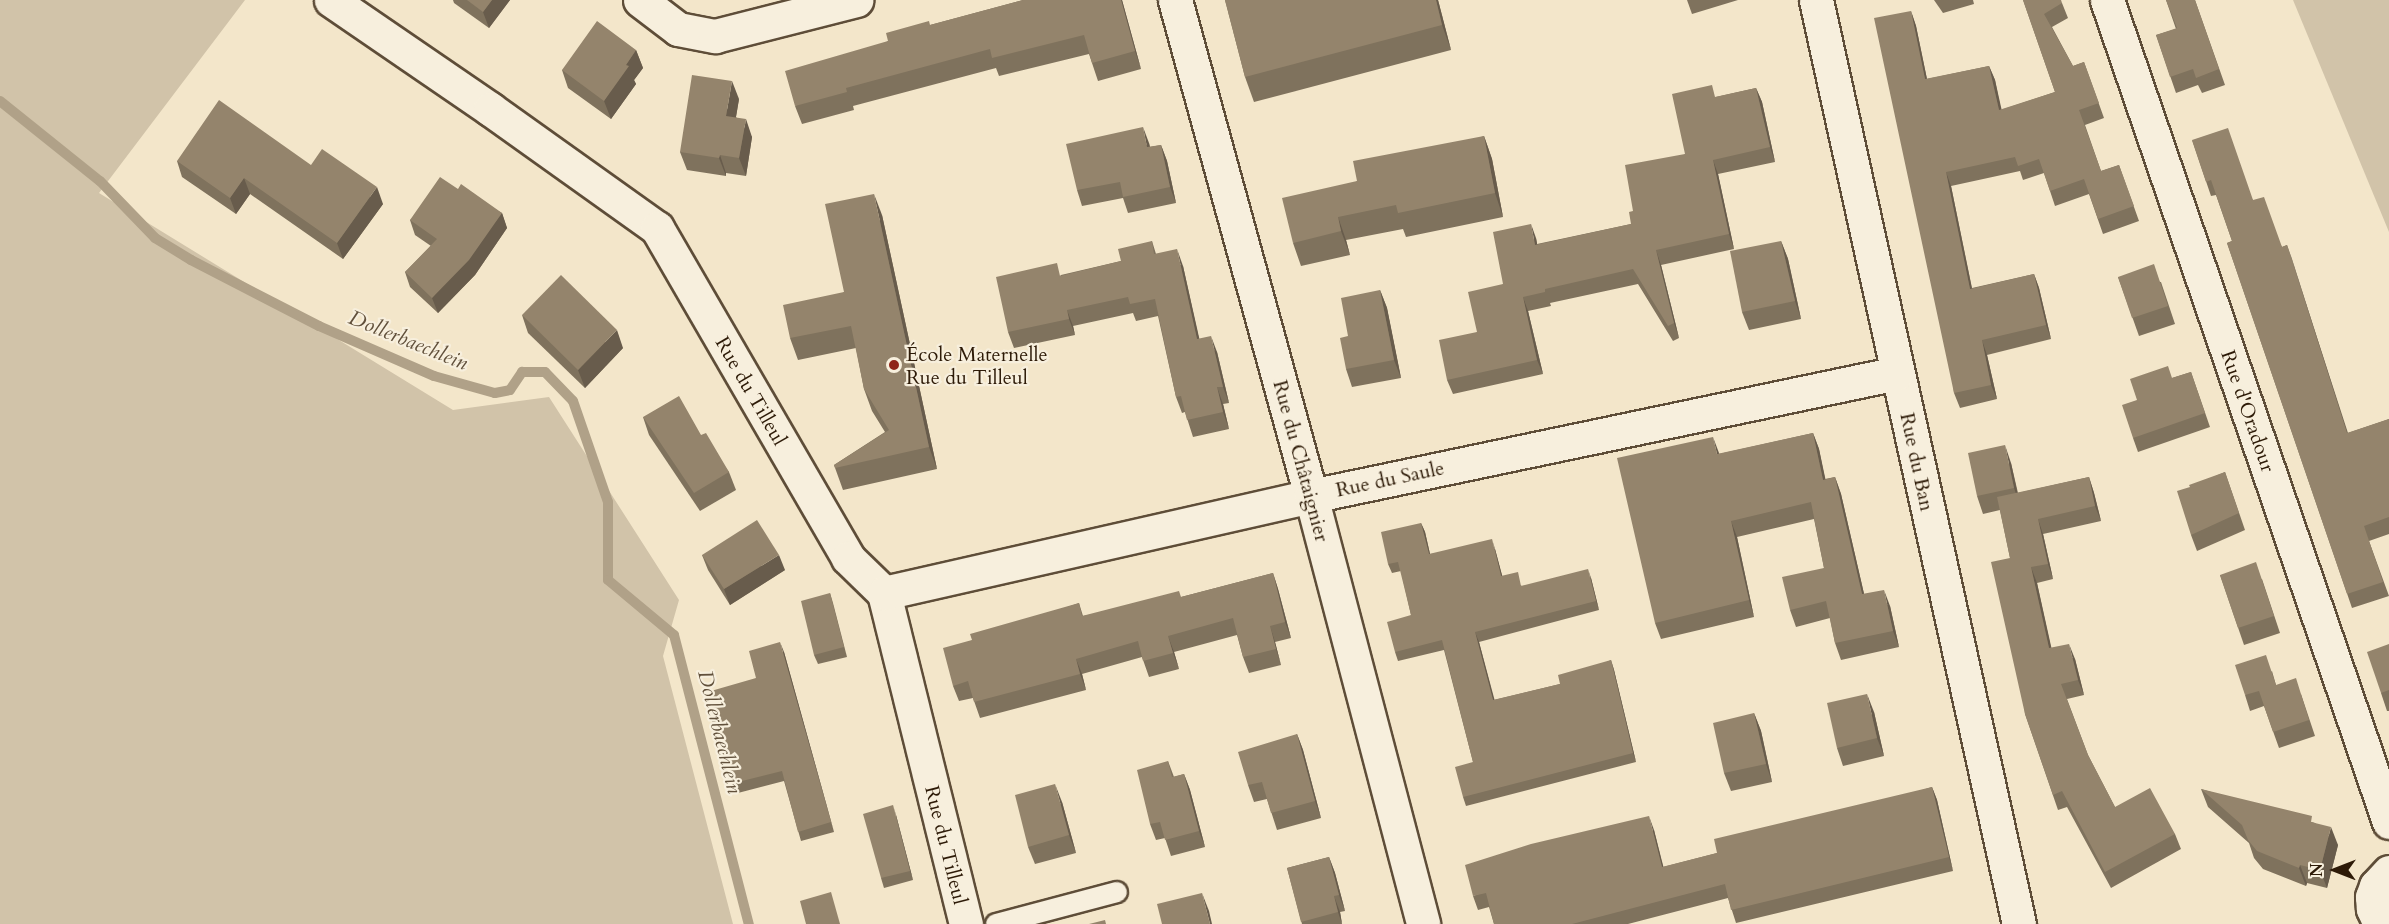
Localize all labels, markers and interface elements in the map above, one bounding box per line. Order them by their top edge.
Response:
water label: Dollerbaechlein [345,306,471,376]
street label: Rue du Tilleul [710,332,792,450]
place label: École Maternelle Rue du Tilleul [906,342,1048,389]
street label: Rue d'Oradour [2216,347,2280,475]
marker: École Maternelle Rue du Tilleul [887,358,901,372]
street label: Rue du Châtaignier [1268,378,1334,544]
street label: Rue du Ban [1895,411,1939,513]
street label: Rue du Saule [1334,456,1446,502]
water label: Dollerbaechlein [692,668,746,796]
street label: Rue du Tilleul [920,783,972,907]
north arrow [2305,840,2365,900]
text: N [2306,863,2328,877]

